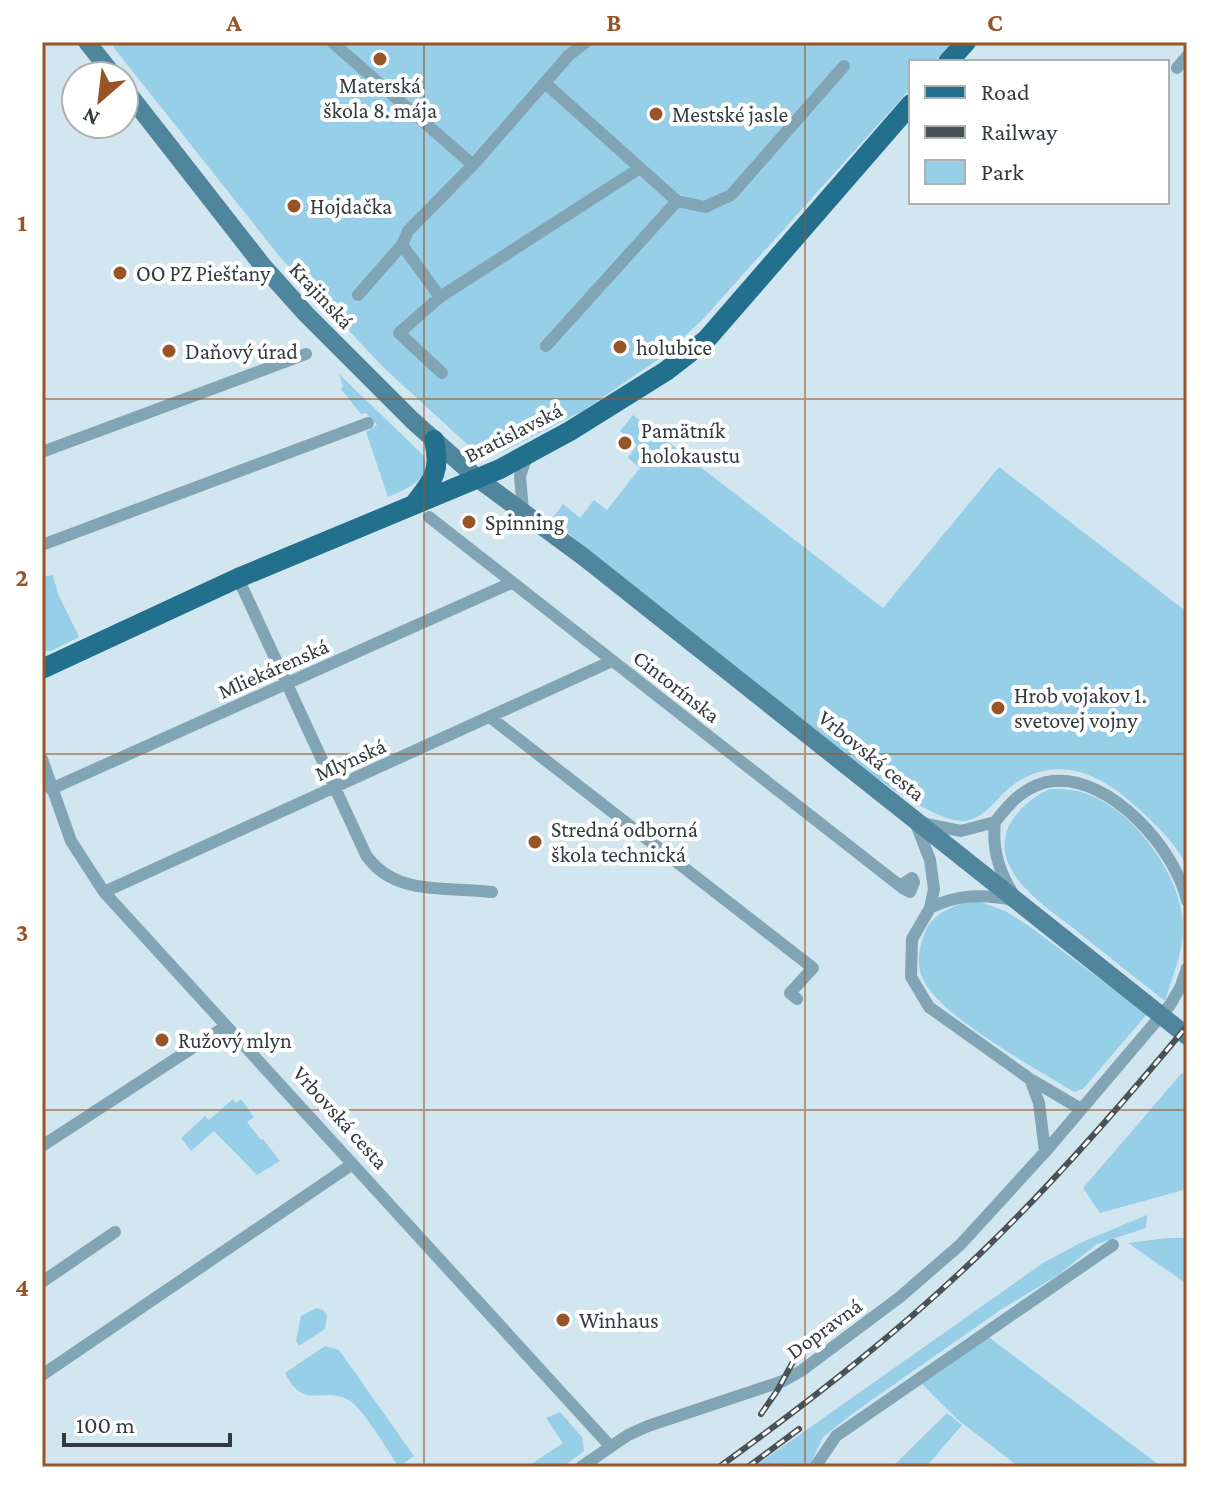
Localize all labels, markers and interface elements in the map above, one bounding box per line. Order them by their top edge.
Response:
text: A [225,8,242,37]
text: B [606,8,622,37]
text: C [987,8,1003,37]
marker: Materská škola 8. mája [371,50,389,68]
north arrow [60,60,140,140]
legend [909,60,1169,204]
place label: Materská škola 8. mája [323,73,437,123]
text: Road [981,78,1030,105]
place label: Mestské jasle [672,102,788,127]
text: N [78,103,103,132]
marker: Mestské jasle [647,105,665,123]
text: Railway [981,118,1058,145]
text: Park [981,158,1024,185]
place label: Hojdačka [310,194,392,219]
marker: Hojdačka [285,197,303,215]
text: 1 [17,208,27,237]
street label: Krajinská [284,257,359,334]
place label: OO PZ Piešťany [136,261,271,286]
marker: OO PZ Piešťany [111,264,129,282]
place label: holubice [636,335,712,360]
marker: holubice [611,338,629,356]
place label: Daňový úrad [185,339,298,364]
marker: Daňový úrad [160,342,178,360]
street label: Bratislavská [460,397,566,468]
place label: Pamätník holokaustu [641,418,741,468]
marker: Pamätník holokaustu [616,434,634,452]
place label: Spinning [485,510,565,535]
marker: Spinning [460,513,478,531]
text: 2 [15,563,29,592]
street label: Mliekárenská [214,633,332,704]
street label: Cintorínska [628,645,725,728]
place label: Hrob vojakov 1. svetovej vojny [1014,683,1146,733]
marker: Hrob vojakov 1. svetovej vojny [989,699,1007,717]
street label: Vrbovská cesta [813,705,930,806]
street label: Mlynská [311,733,390,786]
place label: Stredná odborná škola technická [551,817,698,867]
marker: Stredná odborná škola technická [526,833,544,851]
text: 3 [16,918,28,947]
place label: Ružový mlyn [178,1028,292,1053]
marker: Ružový mlyn [153,1031,171,1049]
street label: Vrbovská cesta [288,1061,393,1174]
text: 4 [15,1273,29,1302]
street label: Dopravná [782,1293,867,1364]
place label: Winhaus [579,1308,659,1333]
marker: Winhaus [554,1311,572,1329]
scale bar [64,1397,230,1447]
text: 100 m [76,1411,135,1438]

